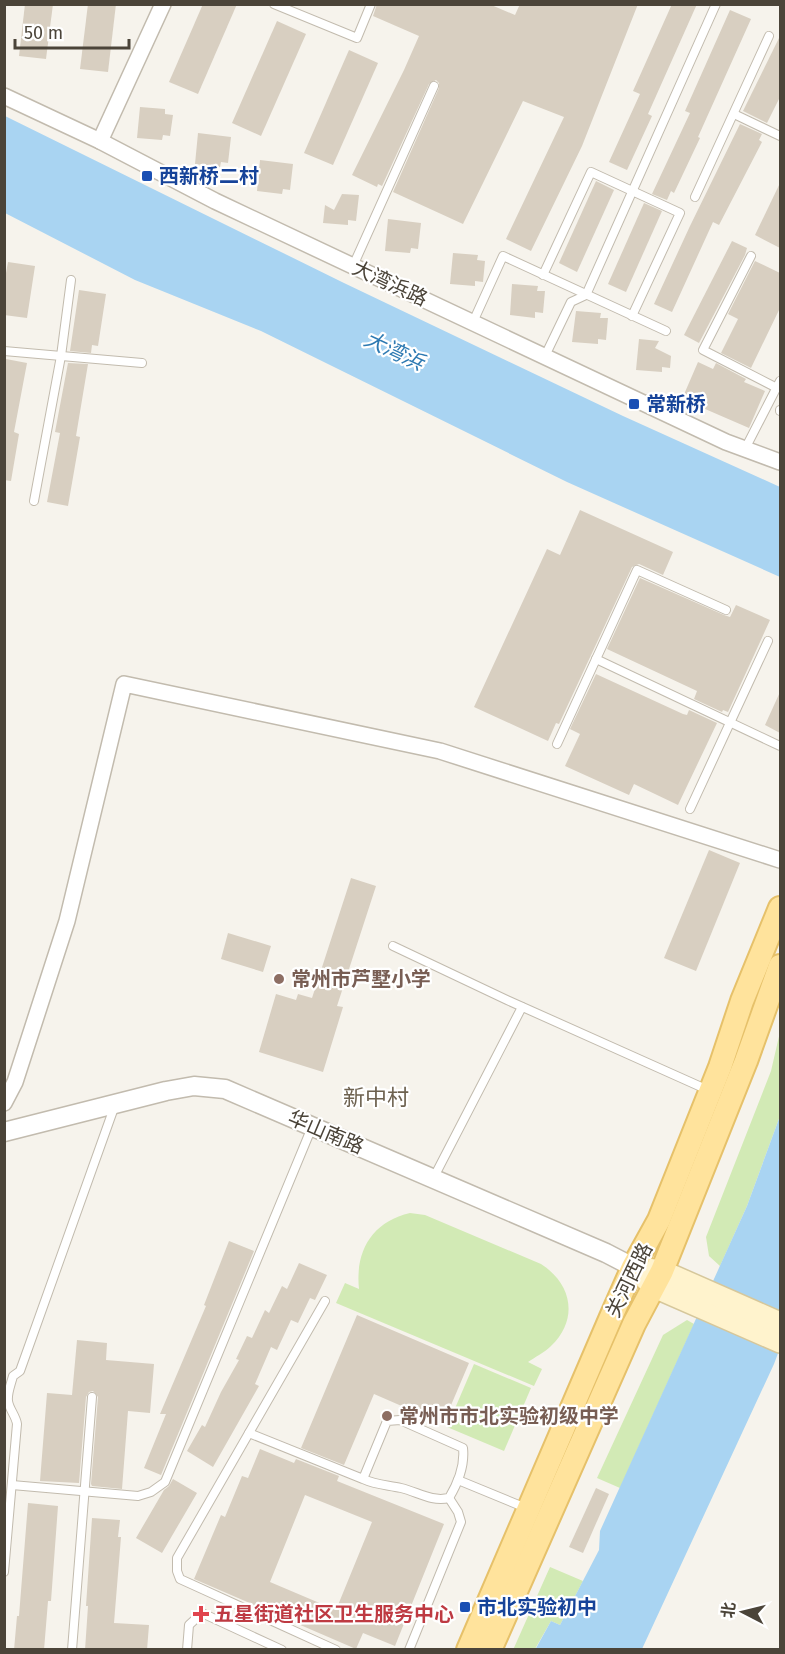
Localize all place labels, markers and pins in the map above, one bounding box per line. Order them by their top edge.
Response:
place label: 西新桥二村 [159,164,259,188]
marker: 西新桥二村 [140,169,154,183]
place label: 常新桥 [646,392,706,416]
marker: 常新桥 [627,397,641,411]
place label: 常州市芦墅小学 [291,967,431,991]
marker: 常州市芦墅小学 [272,972,286,986]
place label: 常州市市北实验初级中学 [399,1404,619,1428]
marker: 常州市市北实验初级中学 [380,1409,394,1423]
place label: 市北实验初中 [477,1595,597,1619]
marker: 市北实验初中 [458,1600,472,1614]
place label: 五星街道社区卫生服务中心 [214,1602,454,1626]
marker: 五星街道社区卫生服务中心 [192,1605,210,1623]

